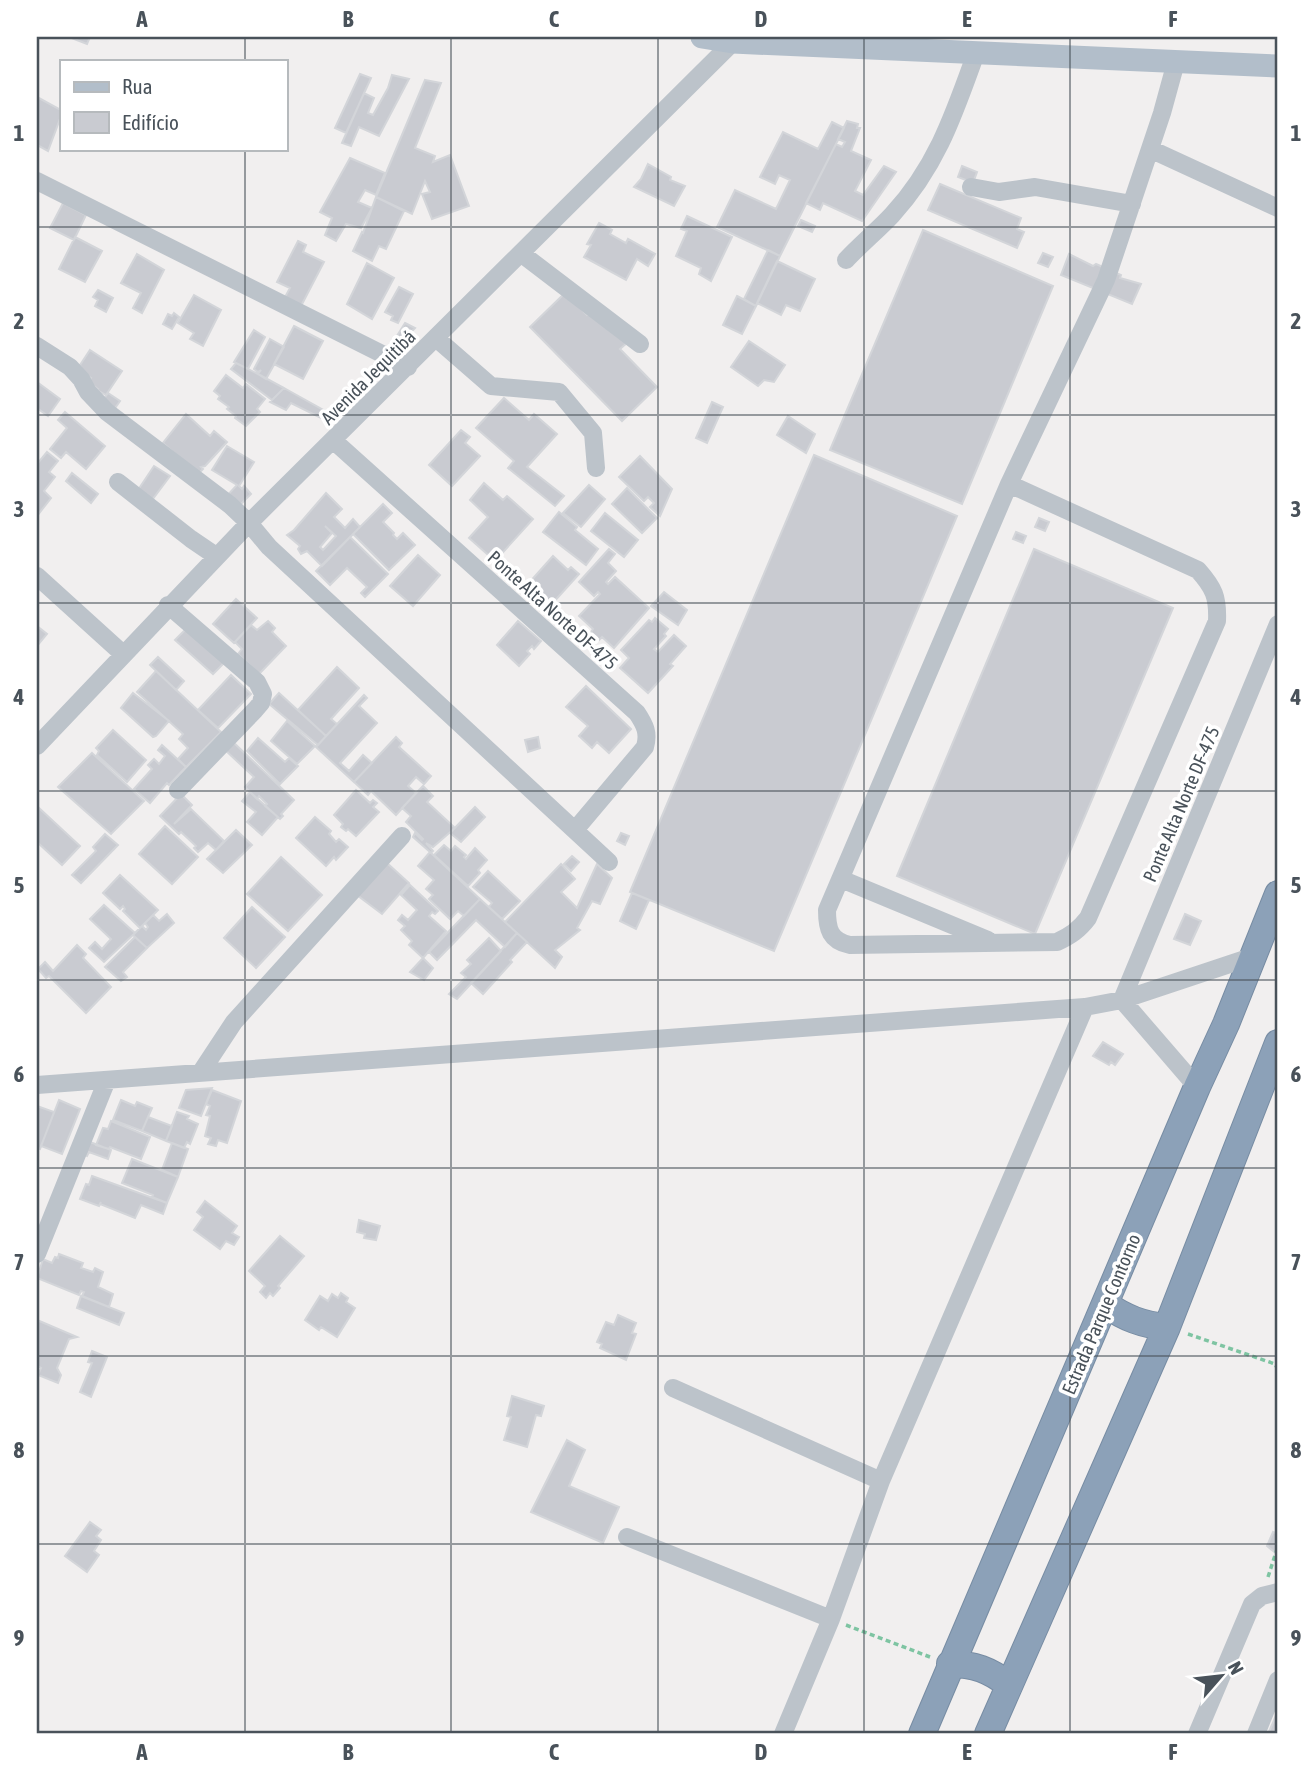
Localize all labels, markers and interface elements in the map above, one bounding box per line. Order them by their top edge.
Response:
text: A [135,6,148,32]
text: B [343,6,354,32]
text: C [549,6,560,32]
text: D [755,6,768,32]
text: E [962,6,972,32]
text: F [1168,6,1178,32]
legend [60,60,287,150]
text: Rua [122,74,152,98]
text: Edifício [122,110,179,134]
text: 1 [14,120,25,146]
text: 1 [1291,120,1302,146]
text: 2 [14,308,24,334]
text: 2 [1291,308,1301,334]
street label: Avenida Jequitibá [316,325,420,429]
text: 3 [14,496,24,522]
text: 3 [1291,496,1301,522]
street label: Ponte Alta Norte DF-475 [484,546,622,674]
text: 4 [13,684,25,710]
text: 4 [1290,684,1302,710]
street label: Ponte Alta Norte DF-475 [1138,723,1224,885]
text: 5 [14,872,25,898]
text: 5 [1291,872,1302,898]
text: 6 [14,1061,25,1087]
text: 6 [1291,1061,1302,1087]
street label: Estrada Parque Contorno [1057,1230,1145,1398]
text: 7 [14,1249,24,1275]
text: 7 [1291,1249,1301,1275]
text: 8 [14,1437,25,1463]
text: 8 [1291,1437,1302,1463]
text: 9 [14,1625,25,1651]
text: 9 [1291,1625,1302,1651]
north arrow [1186,1642,1256,1712]
text: N [1224,1658,1248,1678]
text: A [135,1739,148,1765]
text: B [343,1739,354,1765]
text: C [549,1739,560,1765]
text: D [755,1739,768,1765]
text: E [962,1739,972,1765]
text: F [1168,1739,1178,1765]

